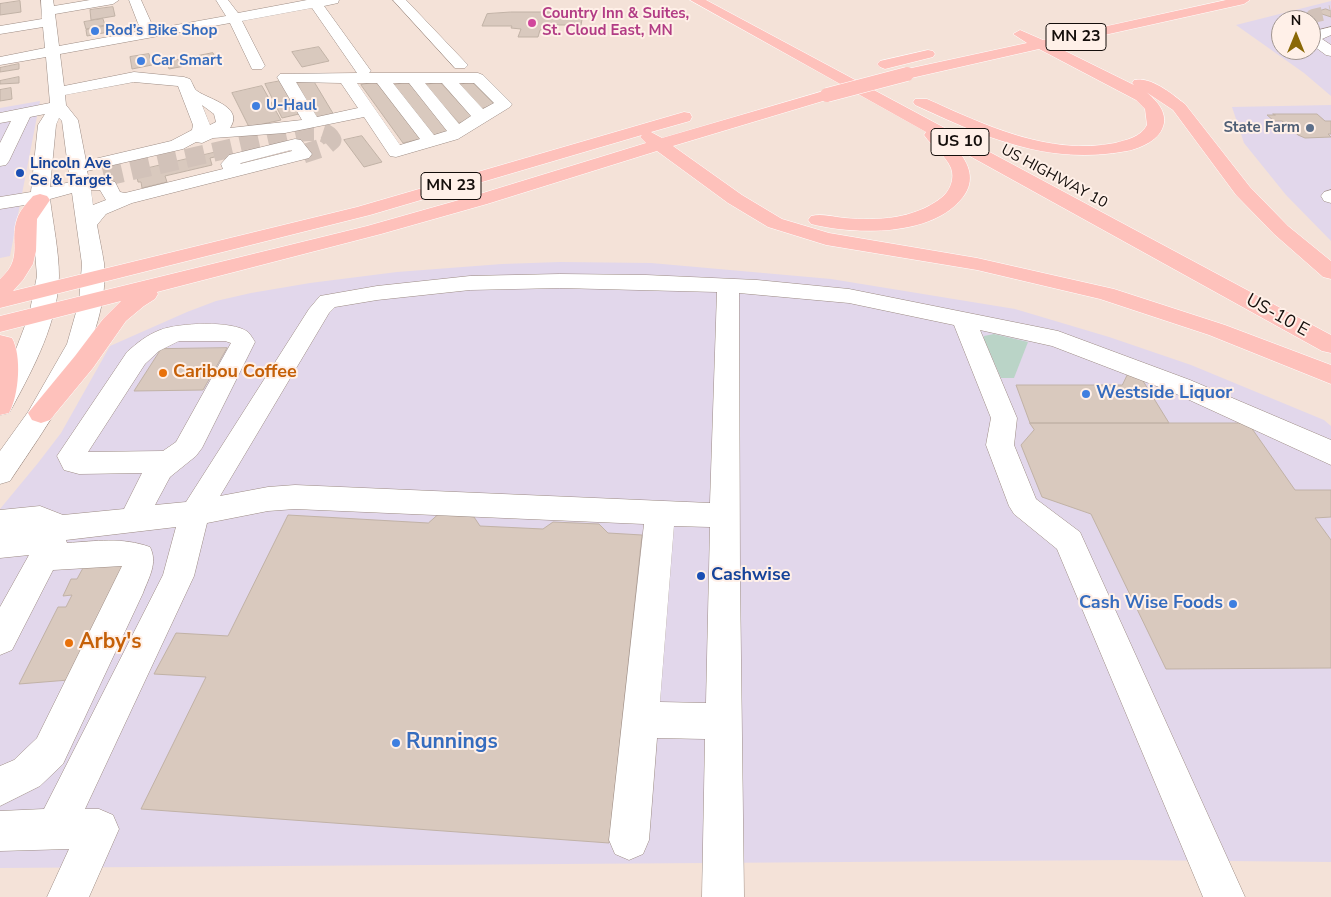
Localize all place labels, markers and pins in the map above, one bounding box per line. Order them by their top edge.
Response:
place label: Country Inn & Suites, St. Cloud East, MN [542,5,689,40]
marker: Country Inn & Suites, St. Cloud East, MN [526,17,538,29]
place label: Rod’s Bike Shop [105,22,217,40]
marker: Rod’s Bike Shop [89,25,101,37]
place label: Car Smart [151,52,222,70]
marker: Car Smart [135,55,147,67]
place label: U-Haul [266,97,317,115]
marker: U-Haul [250,100,262,112]
place label: State Farm [1223,119,1300,137]
marker: State Farm [1304,122,1316,134]
place label: Lincoln Ave Se & Target [30,155,112,190]
marker: Lincoln Ave Se & Target [14,167,26,179]
place label: Caribou Coffee [173,362,297,384]
marker: Caribou Coffee [157,367,169,379]
place label: Westside Liquor [1096,383,1232,405]
marker: Westside Liquor [1080,388,1092,400]
place label: Cashwise [711,565,790,587]
marker: Cashwise [695,570,707,582]
place label: Cash Wise Foods [1079,593,1223,615]
marker: Cash Wise Foods [1227,598,1239,610]
place label: Arby's [79,630,142,656]
marker: Arby's [63,637,75,649]
place label: Runnings [406,730,498,756]
marker: Runnings [390,737,402,749]

